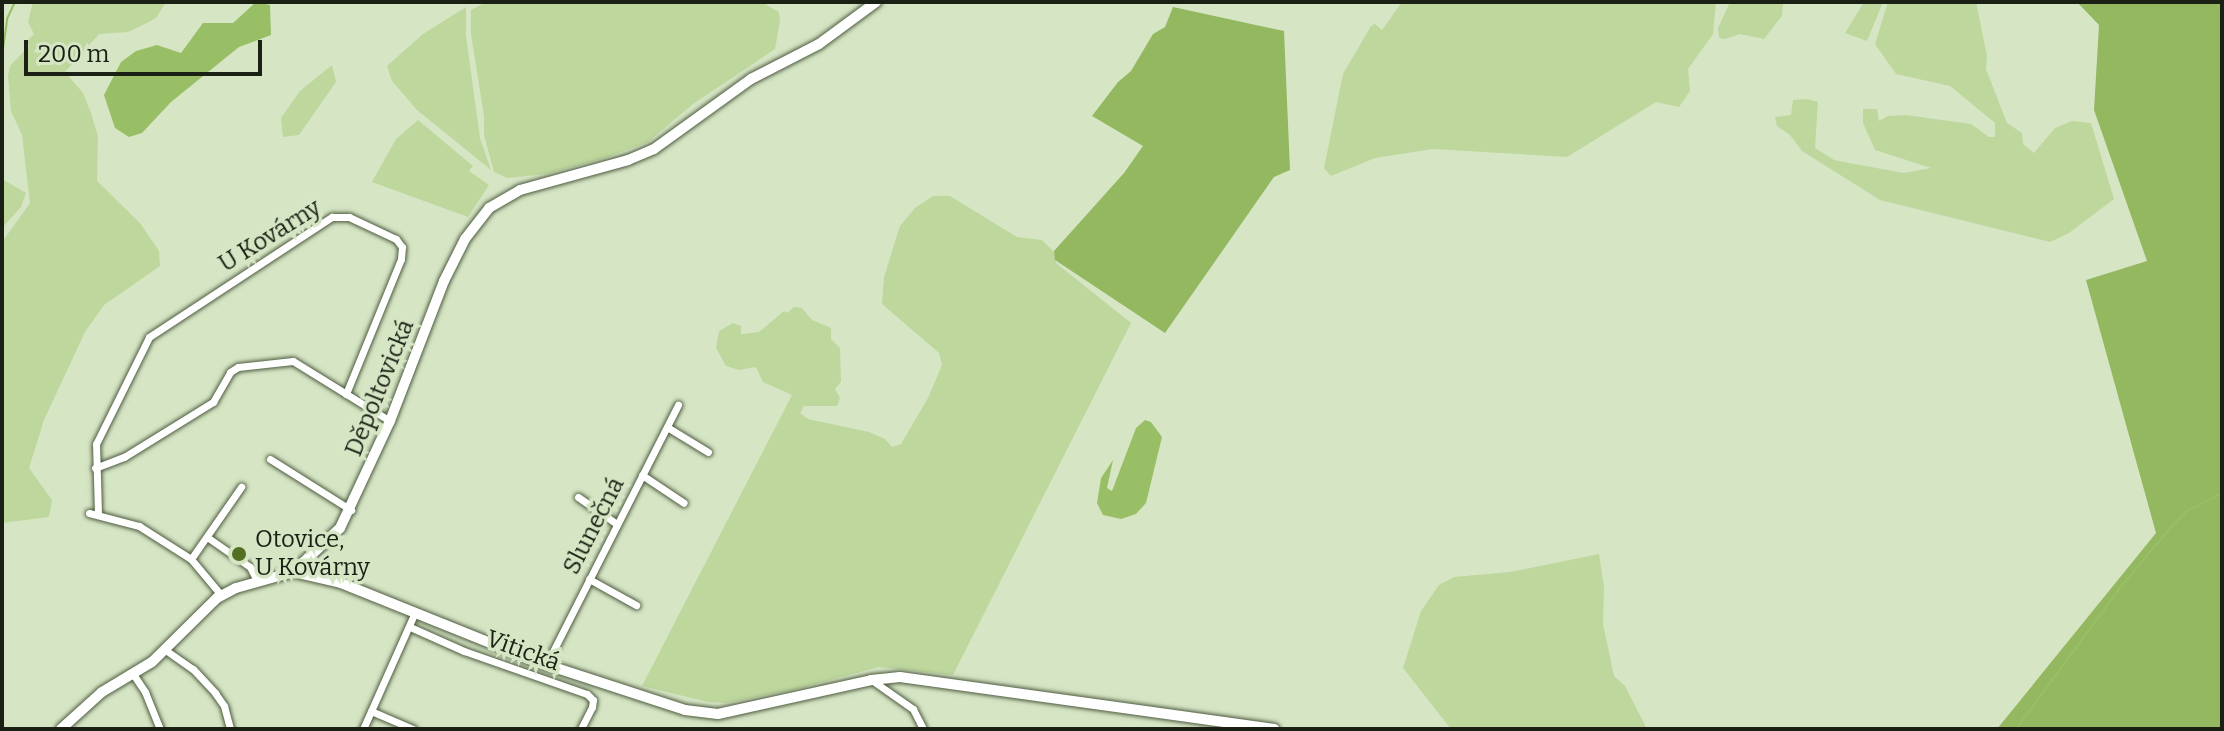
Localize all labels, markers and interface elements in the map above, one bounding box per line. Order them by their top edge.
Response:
scale bar [28,24,266,74]
text: 200 m [38,40,110,68]
street label: U Kovárny [214,193,326,279]
street label: Děpoltovická [340,316,420,460]
street label: Slunečná [557,473,631,579]
place label: Otovice, U Kovárny [255,526,370,582]
marker: Otovice, U Kovárny [230,545,248,563]
street label: Vitická [482,624,564,678]

